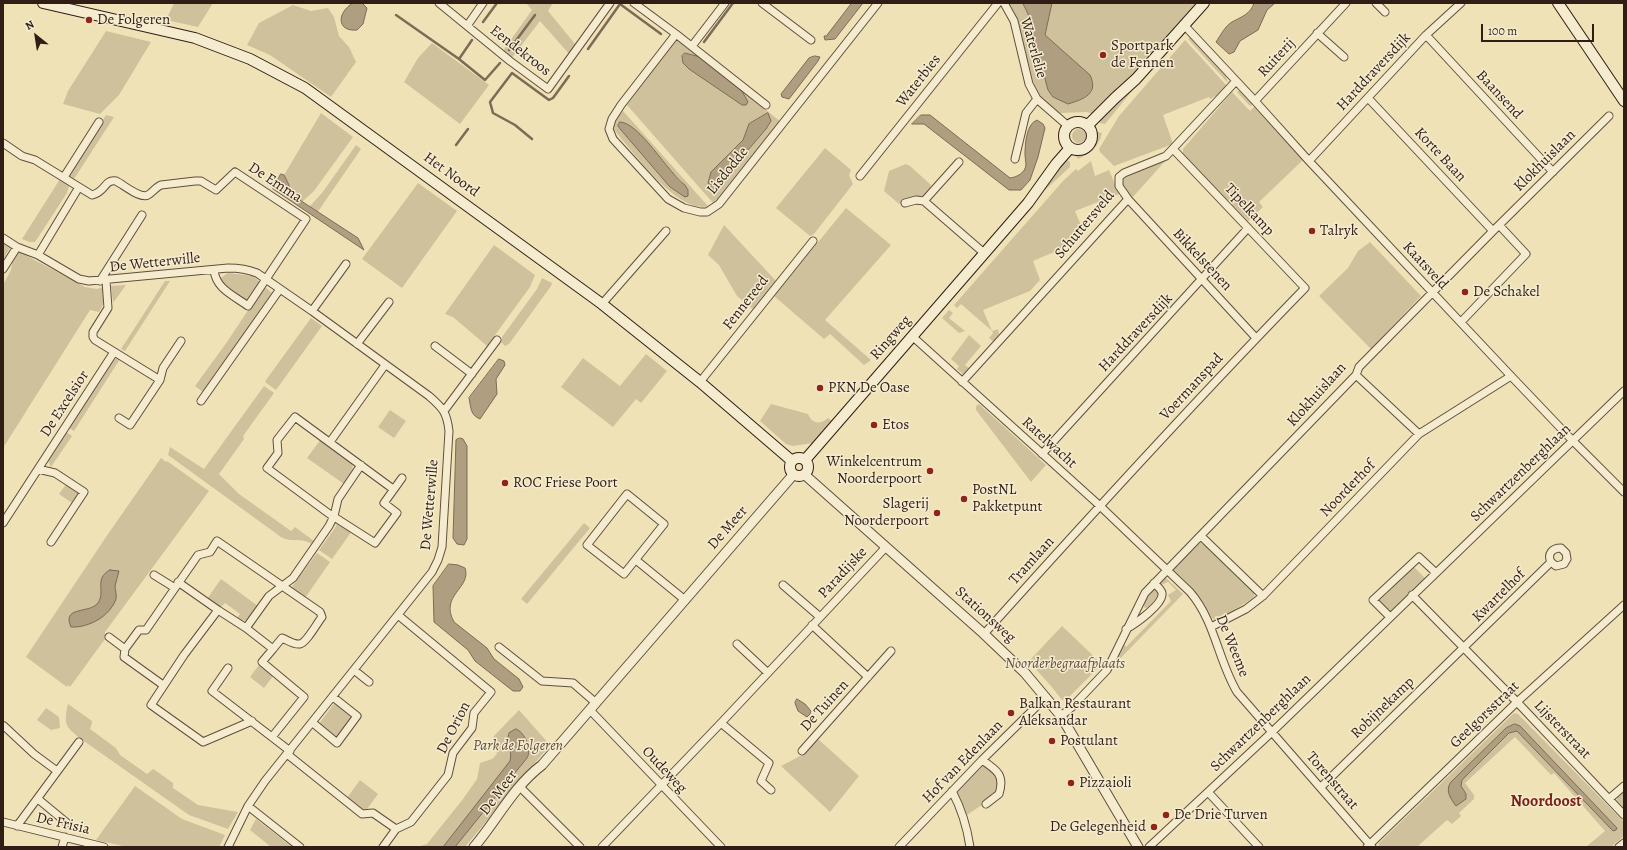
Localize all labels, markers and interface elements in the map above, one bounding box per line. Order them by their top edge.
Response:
place label: De Folgeren [97,11,170,29]
marker: De Folgeren [84,15,94,25]
north arrow [16,16,56,56]
street label: Waterlelie [1016,16,1050,80]
scale bar [1483,16,1596,42]
text: N [23,17,37,34]
street label: Eendekroos [486,22,554,80]
text: 100 m [1488,23,1517,39]
street label: Harddraversdijk [1333,29,1415,115]
street label: Ruiterij [1255,35,1299,81]
place label: Sportpark de Fennen [1111,37,1174,72]
marker: Sportpark de Fennen [1098,50,1108,60]
street label: Waterbies [893,51,945,111]
street label: Baansend [1472,67,1526,123]
street label: Korte Baan [1410,124,1470,186]
street label: Klokhuislaan [1510,126,1580,196]
street label: Lisdodde [703,143,753,199]
street label: Het Noord [420,149,482,201]
street label: De Emma [245,159,305,207]
street label: Tipelkamp [1220,180,1278,240]
street label: Schuttersveld [1051,187,1119,263]
place label: Talryk [1320,222,1358,240]
street label: Bikkelstenen [1169,225,1235,295]
marker: Talryk [1307,226,1317,236]
street label: Kaatsveld [1398,238,1452,294]
street label: De Wetterwille [109,249,201,277]
street label: Fennereed [719,272,773,334]
place label: De Schakel [1473,283,1540,301]
marker: De Schakel [1460,287,1470,297]
street label: Harddraversdijk [1095,290,1177,376]
street label: Ringweg [867,312,915,364]
street label: Voermanspad [1157,350,1227,424]
street label: Klokhuislaan [1283,359,1351,431]
street label: De Excelsior [37,367,93,441]
place label: PKN De Oase [828,379,910,397]
marker: PKN De Oase [815,383,825,393]
street label: Ratelwacht [1018,414,1080,472]
place label: Etos [882,416,909,434]
marker: Etos [869,420,879,430]
street label: Schwartzenberghlaan [1467,420,1575,526]
place label: Winkelcentrum Noorderpoort [826,453,922,488]
street label: Noorderhof [1317,457,1379,521]
street label: De Wetterwille [417,459,443,551]
marker: Winkelcentrum Noorderpoort [925,466,935,476]
place label: ROC Friese Poort [513,474,618,492]
marker: ROC Friese Poort [500,478,510,488]
place label: PostNL Pakketpunt [972,481,1042,516]
marker: PostNL Pakketpunt [959,494,969,504]
place label: Slagerij Noorderpoort [844,495,929,530]
street label: De Meer [704,503,752,553]
marker: Slagerij Noorderpoort [932,508,942,518]
street label: Tramlaan [1006,533,1058,589]
street label: Paradijske [815,544,871,602]
street label: Kwartelhof [1469,566,1529,626]
street label: Stationsweg [951,583,1019,647]
street label: De Weeme [1211,612,1253,680]
park label: Noorderbegraafplaats [1005,655,1125,673]
street label: Schwartzenberghlaan [1207,670,1315,776]
street label: Robijnekamp [1348,673,1418,743]
street label: De Tuinen [797,676,853,736]
street label: Geelgorsstraat [1447,678,1523,752]
place label: Balkan Restaurant Aleksandar [1019,695,1131,730]
street label: Lijsterstraat [1530,697,1594,763]
street label: De Orion [433,699,475,757]
marker: Balkan Restaurant Aleksandar [1006,708,1016,718]
street label: Hof van Edenlaan [919,717,1007,807]
place label: Postulant [1060,732,1118,750]
marker: Postulant [1047,736,1057,746]
park label: Park de Folgeren [473,737,563,755]
street label: Oudeweg [638,743,690,797]
street label: Torenstraat [1302,748,1362,814]
street label: De Meer [476,767,522,819]
place label: Pizzaioli [1079,774,1132,792]
marker: Pizzaioli [1066,778,1076,788]
district label: Noordoost [1510,792,1582,812]
place label: De Drie Turven [1174,806,1268,824]
street label: De Frisia [34,809,92,839]
marker: De Drie Turven [1161,810,1171,820]
place label: De Gelegenheid [1050,818,1146,836]
marker: De Gelegenheid [1149,822,1159,832]

